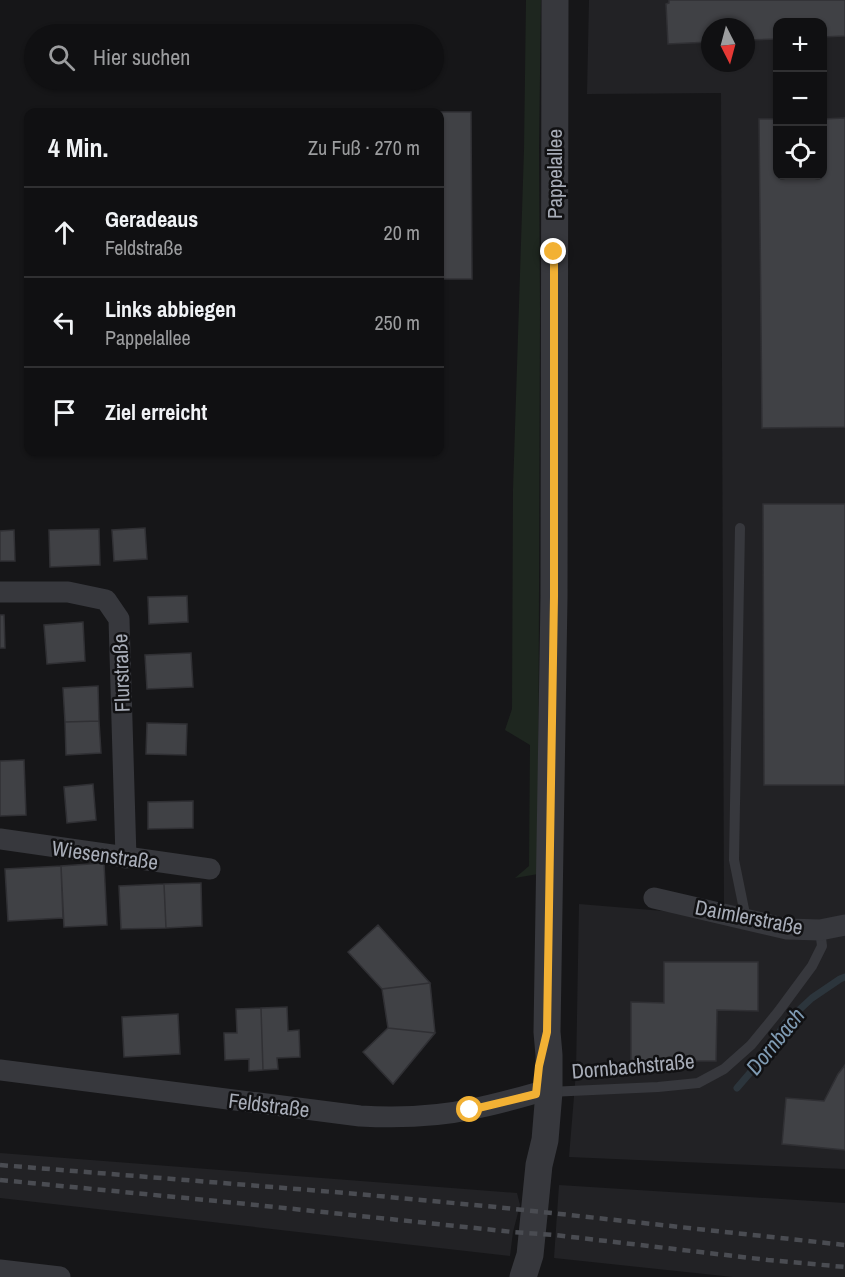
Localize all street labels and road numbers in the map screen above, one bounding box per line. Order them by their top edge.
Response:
street label: Pappelallee [540,129,569,219]
street label: Flurstraße [105,633,137,713]
street label: Wiesenstraße [50,833,160,877]
street label: Daimlerstraße [693,892,805,942]
street label: Dornbachstraße [570,1046,696,1086]
street label: Feldstraße [227,1086,311,1124]

